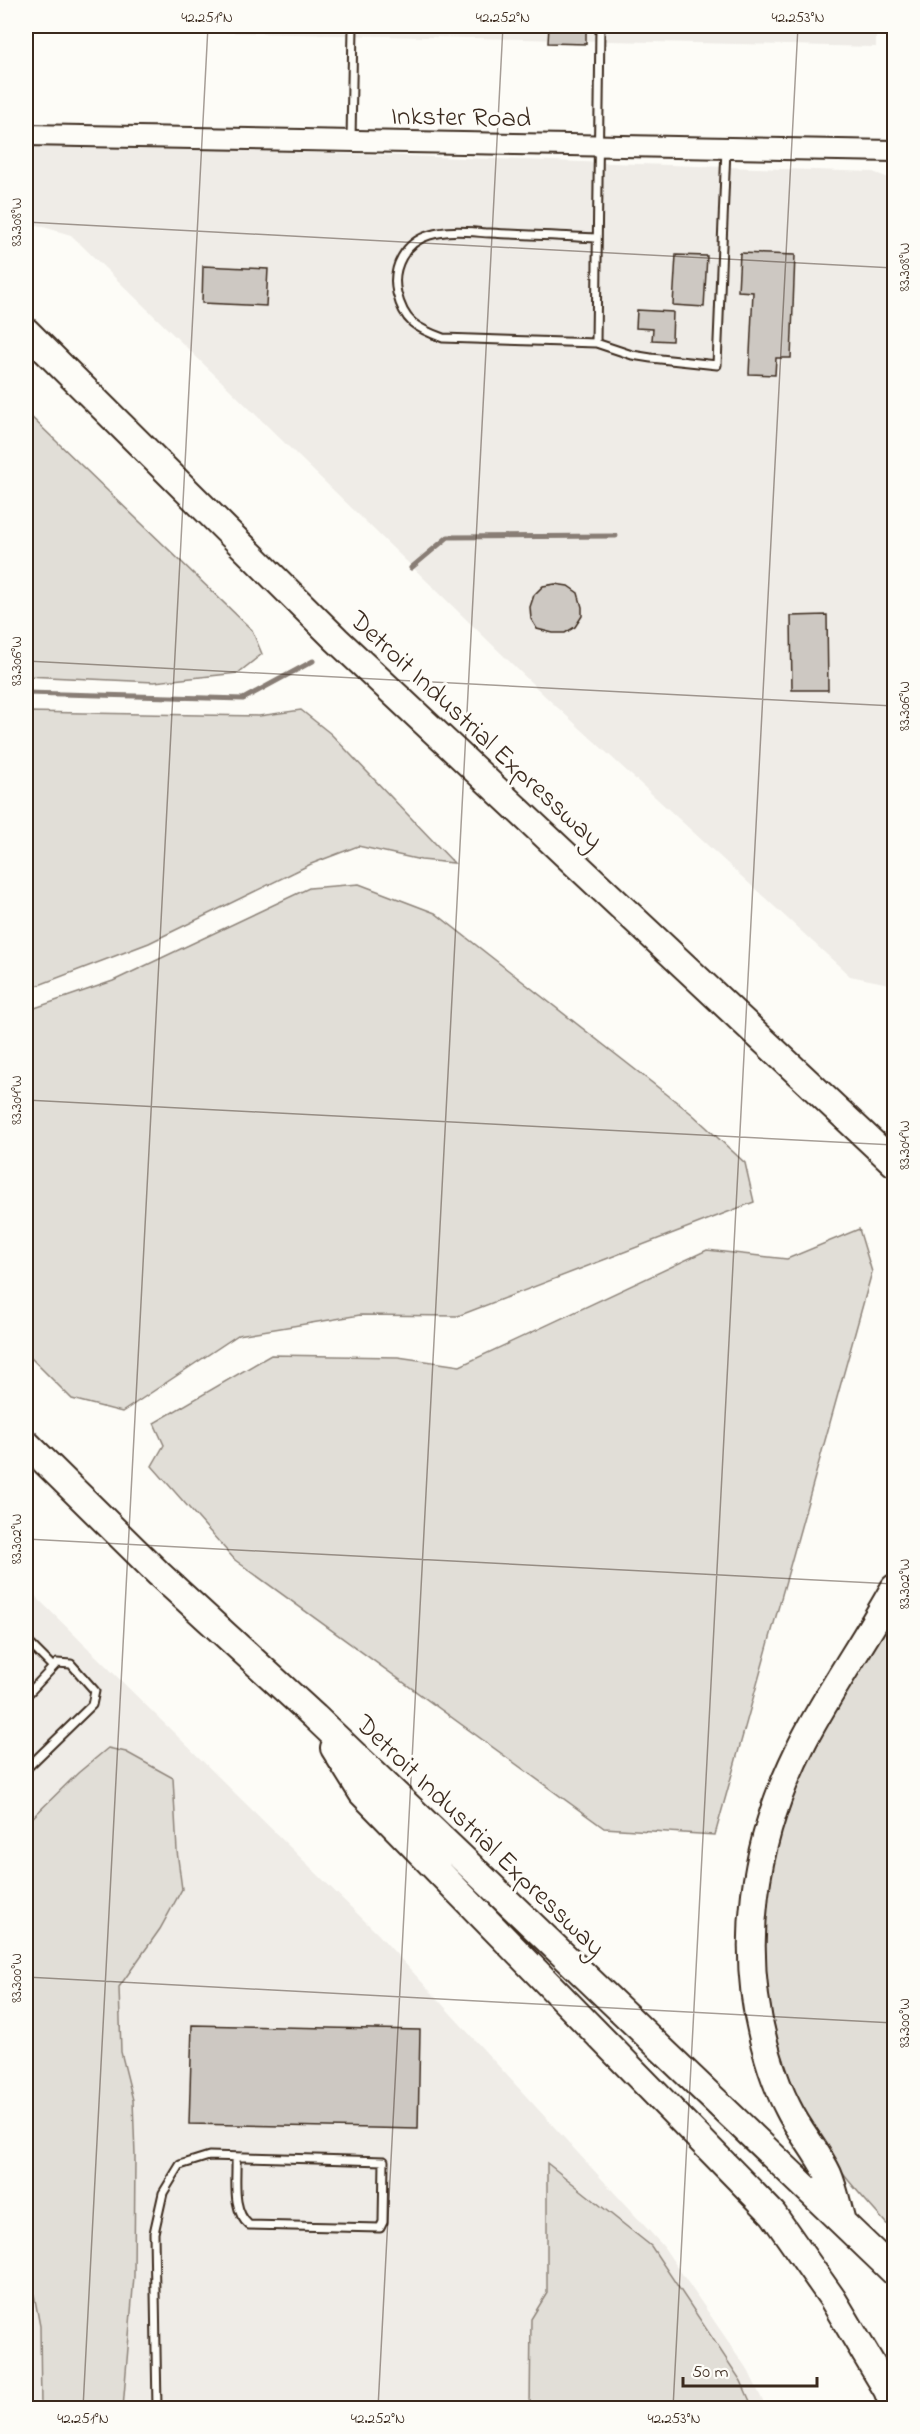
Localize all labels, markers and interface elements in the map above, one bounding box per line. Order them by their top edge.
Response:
text: 42.251°N [181,7,233,29]
text: 42.252°N [476,7,530,29]
text: 42.253°N [771,7,825,29]
street label: Inkster Road [391,98,531,139]
text: 83.308°W [6,198,28,246]
text: 83.308°W [894,243,916,291]
street label: Detroit Industrial Expressway [339,602,611,859]
text: 83.306°W [6,636,28,686]
text: 83.306°W [894,681,916,731]
text: 83.304°W [6,1075,28,1125]
text: 83.304°W [894,1120,916,1170]
text: 83.302°W [6,1514,28,1564]
text: 83.302°W [894,1559,916,1609]
street label: Detroit Industrial Expressway [345,1706,613,1967]
text: 83.300°W [6,1953,28,2003]
text: 83.300°W [894,1998,916,2048]
scale bar [683,2350,816,2388]
text: 50 m [692,2360,729,2386]
text: 42.251°N [57,2408,109,2430]
text: 42.252°N [351,2408,405,2430]
text: 42.253°N [647,2408,701,2430]

